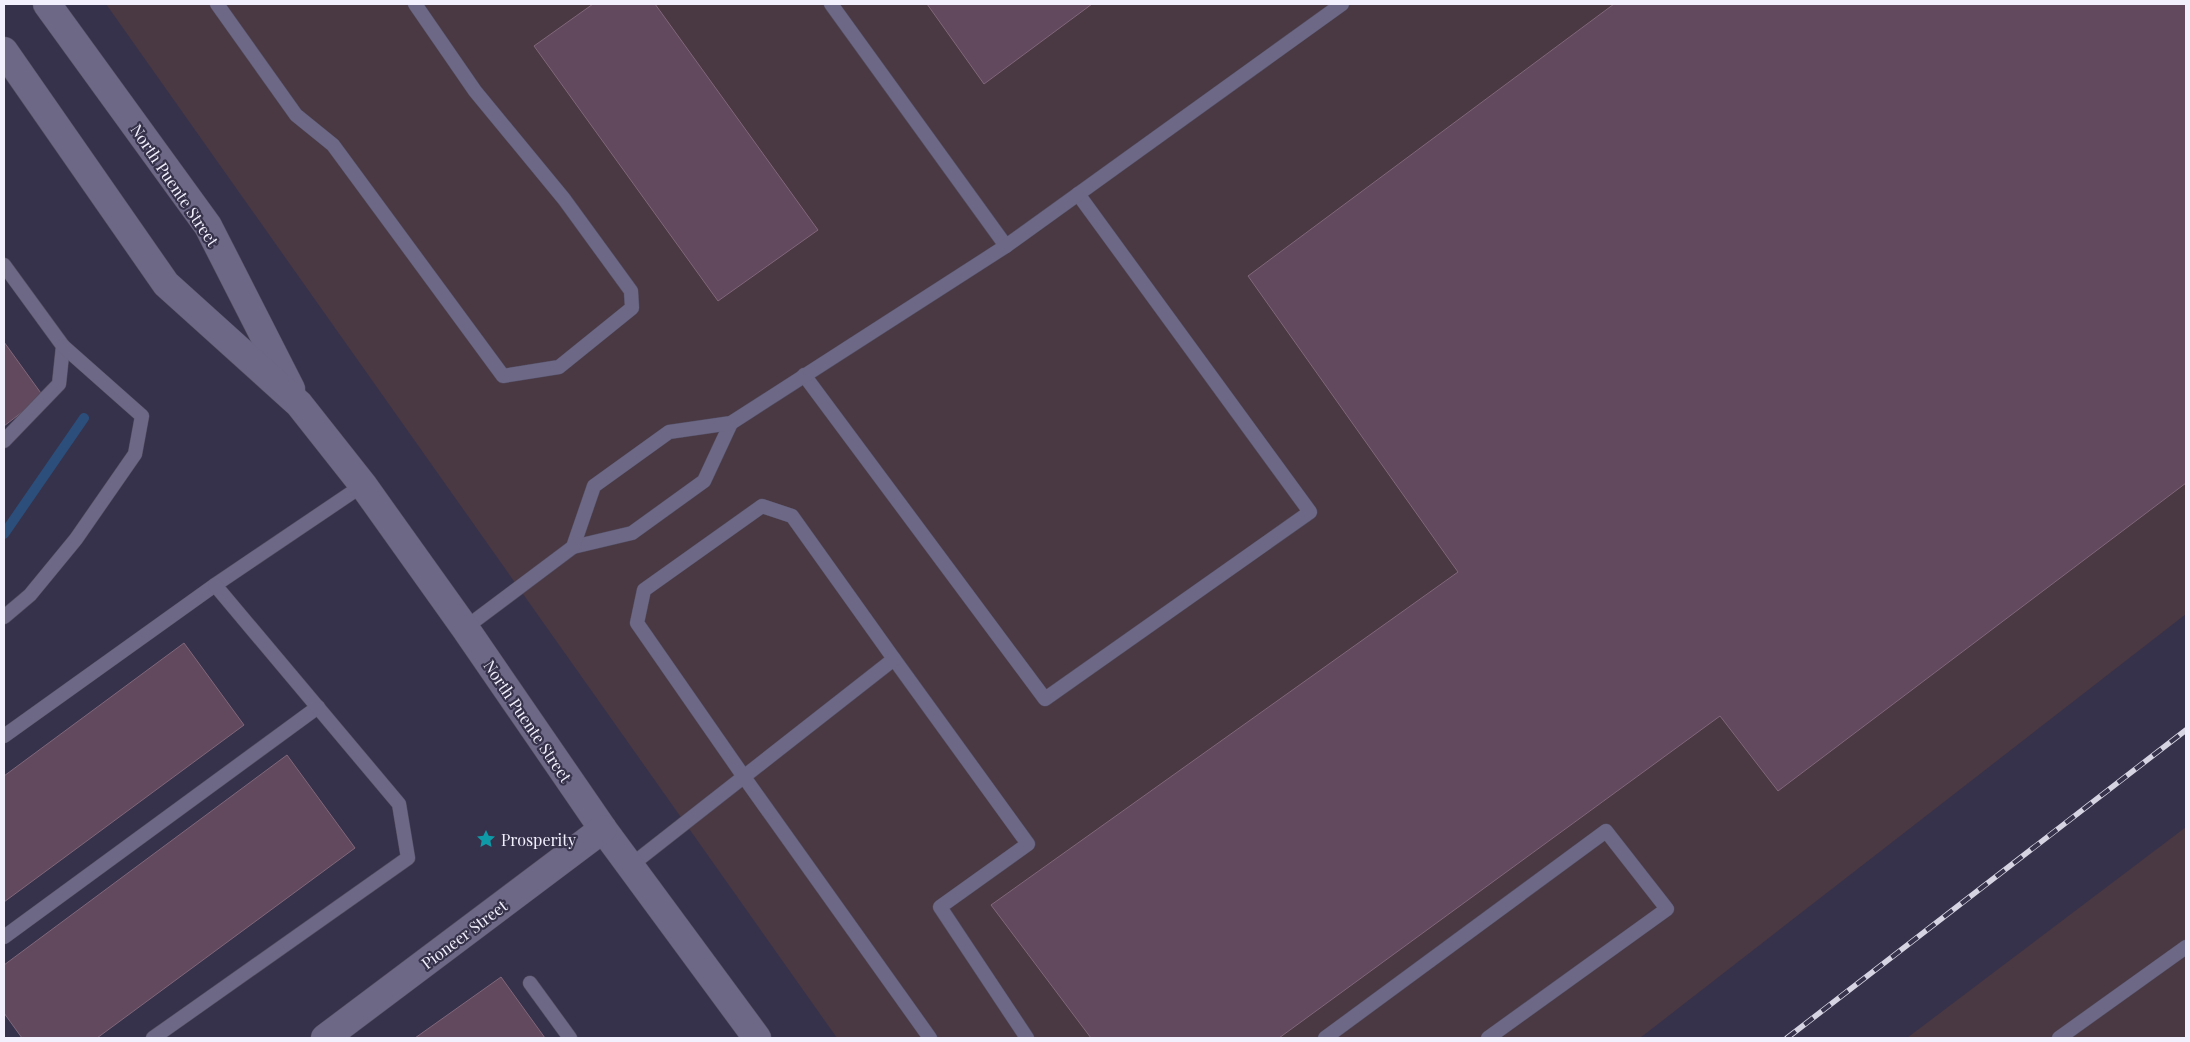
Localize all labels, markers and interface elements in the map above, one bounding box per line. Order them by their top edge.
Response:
street label: North Puente Street [126,120,224,250]
street label: North Puente Street [479,656,577,786]
place icon: Prosperity [475,828,497,850]
place label: Prosperity [501,829,576,850]
street label: Pioneer Street [417,895,511,973]

